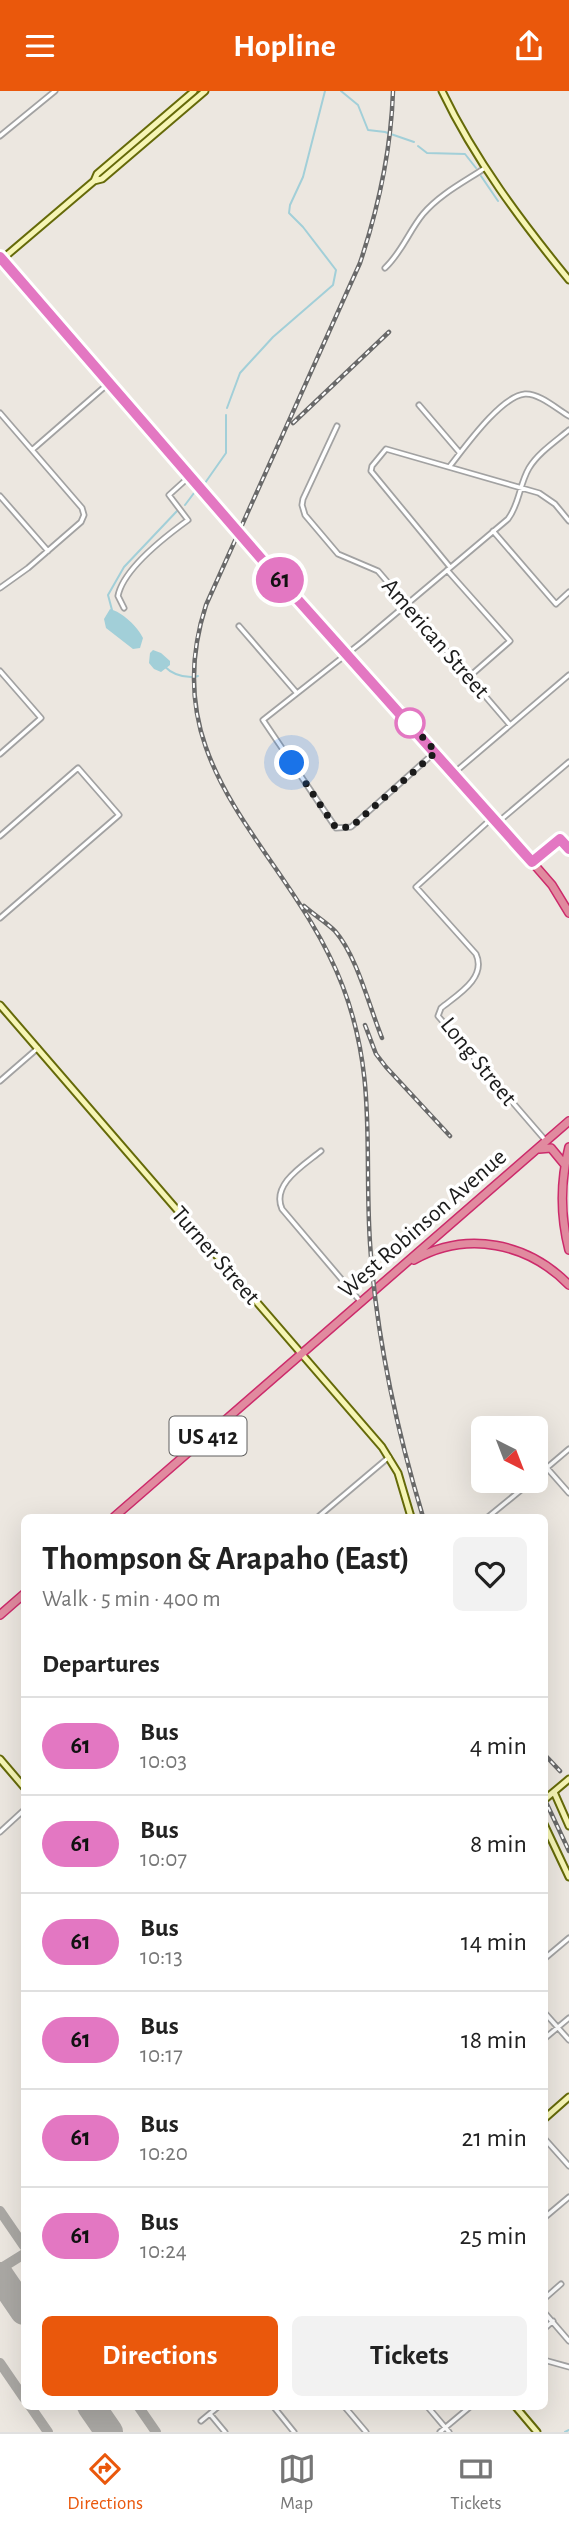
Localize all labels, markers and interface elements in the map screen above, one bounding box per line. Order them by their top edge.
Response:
icon: menu [21,27,59,65]
icon: share [510,27,548,65]
text: Hopline [233,30,336,62]
line badge: 61 [248,557,312,603]
text: 61 [270,568,290,592]
street label: American Street [377,574,494,703]
unlabelled marker [395,708,425,738]
your location [274,745,309,780]
street label: Long Street [436,1013,521,1111]
street label: West Robinson Avenue [334,1145,511,1303]
street label: Turner Street [166,1202,264,1310]
north arrow [471,1416,548,1493]
map controls [471,1416,548,1493]
road number: US 412 [170,1417,246,1455]
button: heart [453,1537,527,1611]
text: Thompson & Arapaho (East) [42,1543,410,1576]
text: Walk · 5 min · 400 m [42,1588,221,1611]
text: Departures [42,1651,160,1677]
text: Bus [140,1719,179,1745]
text: 4 min [470,1733,527,1759]
text: 61 [70,1734,91,1758]
text: 10:03 [140,1750,187,1773]
text: Bus [140,1817,179,1843]
text: 8 min [470,1831,527,1857]
text: 61 [70,1832,91,1856]
text: 10:07 [140,1848,187,1871]
text: Bus [140,1915,179,1941]
text: 14 min [461,1929,527,1955]
text: 61 [70,1930,91,1954]
text: 10:13 [140,1946,183,1969]
text: Bus [140,2013,179,2039]
text: 18 min [461,2027,527,2053]
text: 61 [70,2028,91,2052]
text: 10:17 [140,2044,183,2067]
text: Bus [140,2111,179,2137]
text: 21 min [461,2125,527,2151]
text: 61 [70,2126,91,2150]
text: 10:20 [140,2142,188,2165]
text: Bus [140,2209,179,2235]
text: 25 min [460,2223,527,2249]
text: 61 [70,2224,91,2248]
text: 10:24 [140,2240,187,2263]
button: Directions [42,2316,278,2396]
button: Tickets [292,2316,527,2396]
tab: Directions [67,2450,143,2515]
tab: Map [278,2450,316,2515]
tab: Tickets [450,2450,502,2515]

